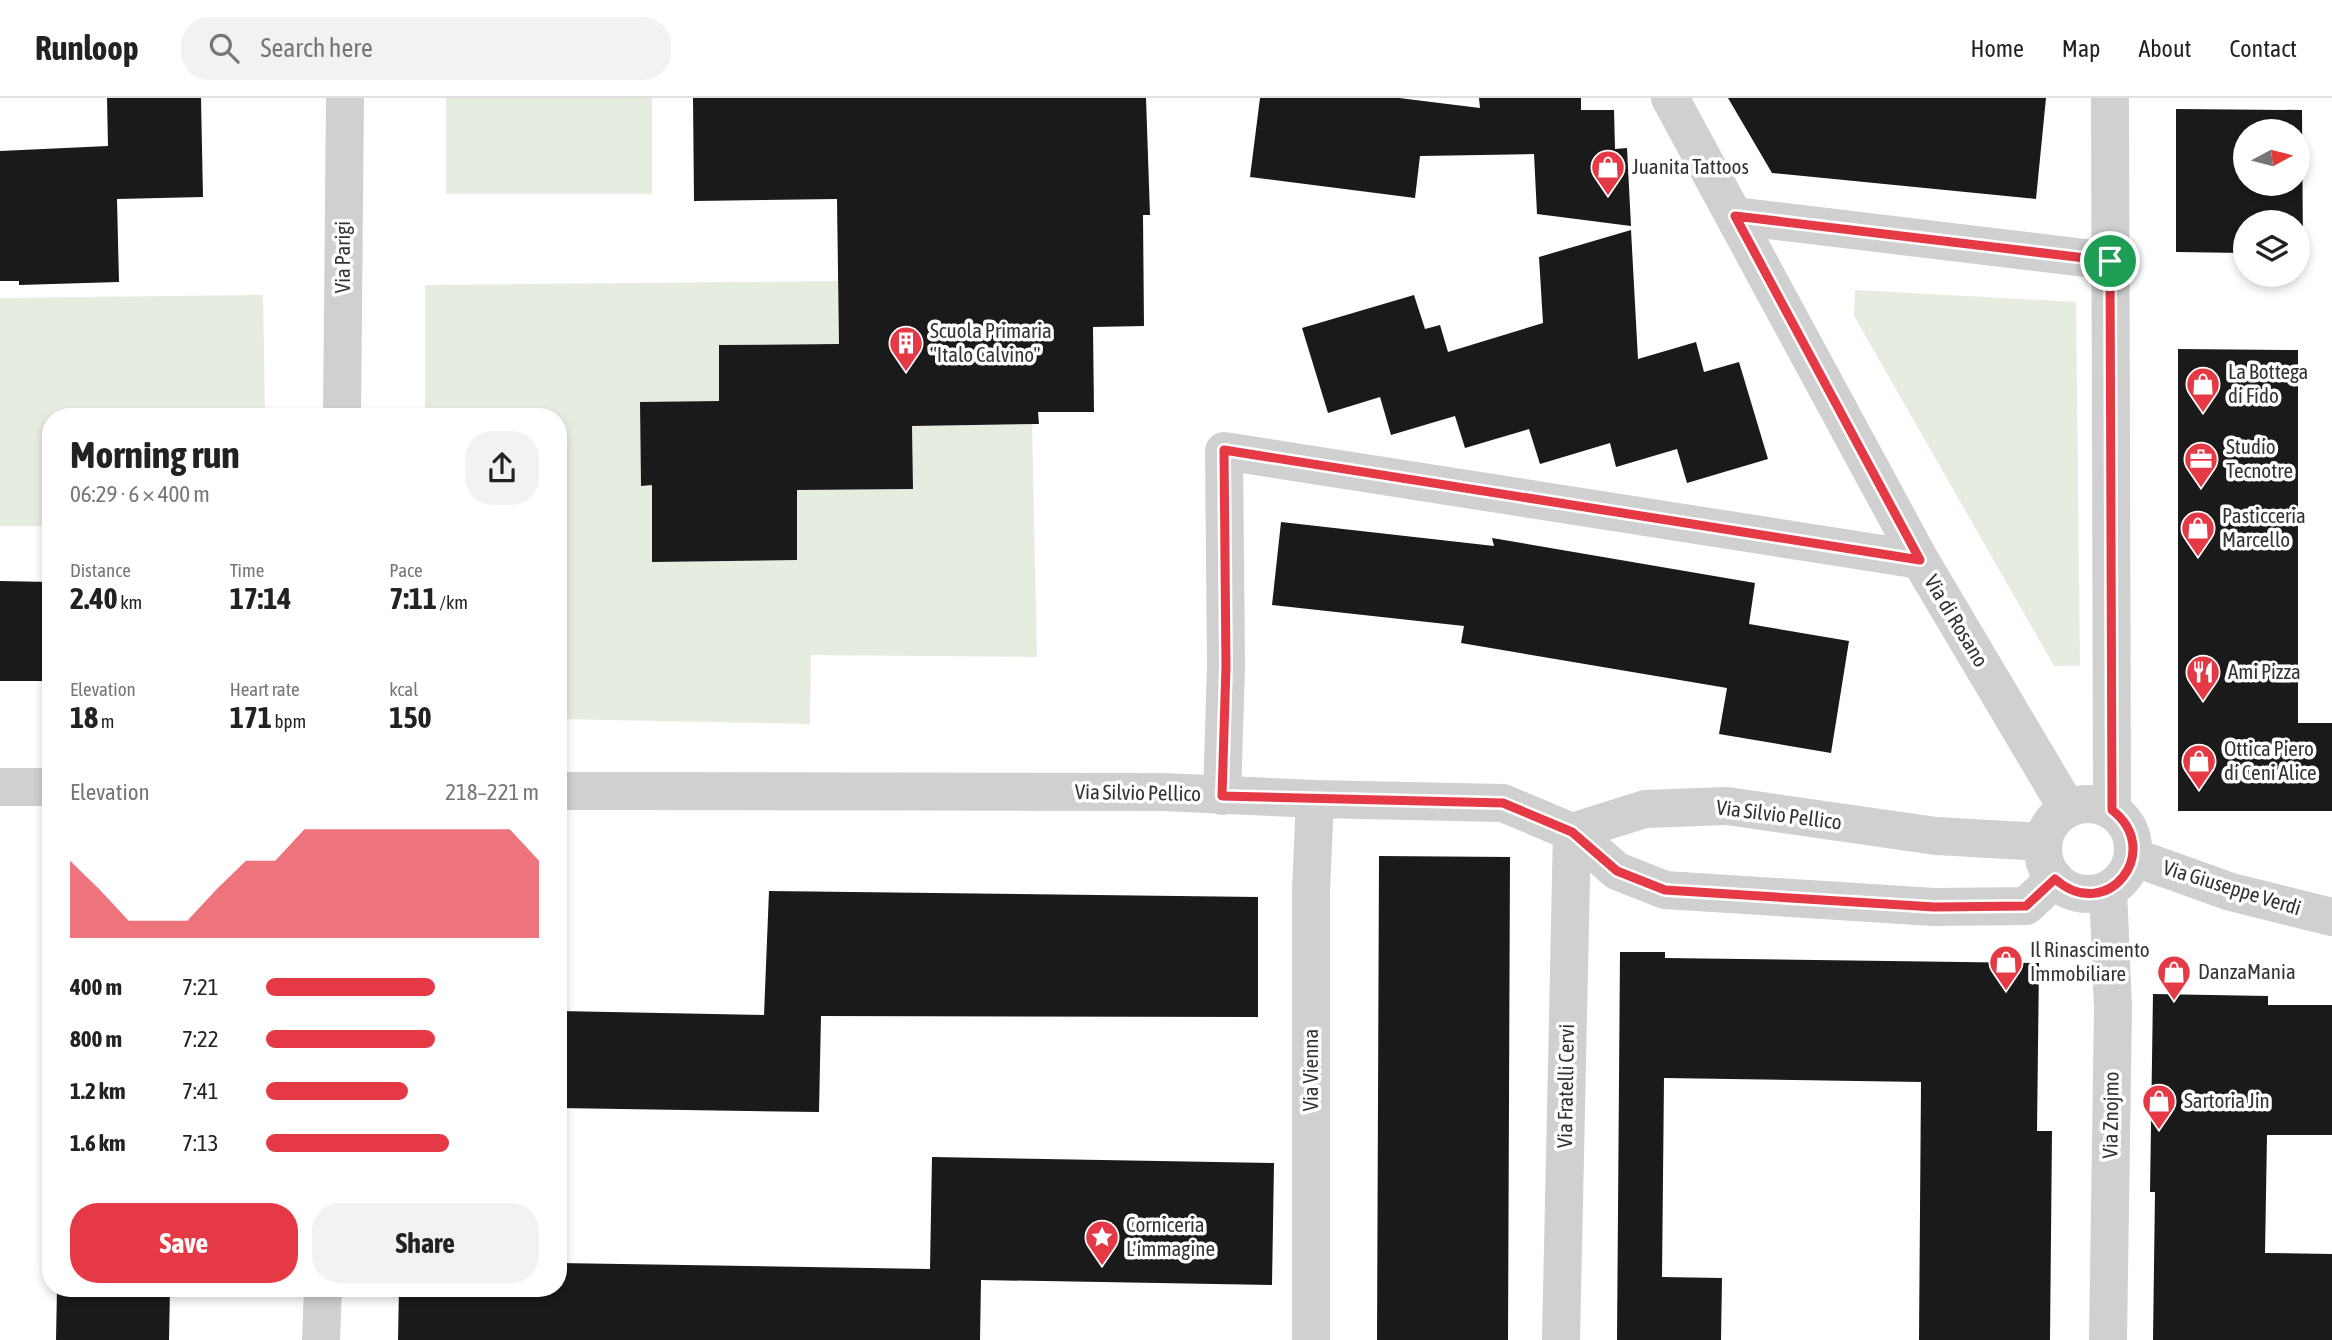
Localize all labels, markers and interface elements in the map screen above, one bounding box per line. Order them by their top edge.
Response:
search box [181,17,671,80]
text: Runloop [35,29,139,67]
icon: search [205,29,243,67]
text: Search here [261,33,373,63]
text: Home [1970,35,2024,62]
text: Map [2062,35,2100,62]
text: About [2138,35,2191,62]
text: Contact [2229,35,2297,62]
north arrow [2233,119,2310,196]
map controls [2233,119,2310,287]
shop icon: Juanita Tattoos [1589,148,1627,197]
place label: Juanita Tattoos [1632,154,1749,178]
button: layers [2233,210,2310,287]
street label: Via Parigi [330,221,354,293]
pin [2080,231,2140,291]
icon: arrive [2091,242,2129,280]
place label: Scuola Primaria "Italo Calvino" [930,318,1052,366]
building icon: Scuola Primaria "Italo Calvino" [887,324,925,373]
place label: La Bottega di Fido [2228,359,2308,407]
shop icon: La Bottega di Fido [2184,365,2222,414]
button: share [465,431,539,505]
text: Morning run [70,433,240,476]
place label: Studio Tecnotre [2226,434,2293,482]
office icon: Studio Tecnotre [2182,440,2220,489]
text: 06:29 · 6 × 400 m [70,481,210,507]
place label: Pasticceria Marcello [2222,503,2306,551]
shop icon: Pasticceria Marcello [2179,509,2217,558]
text: Distance [70,559,131,581]
text: Time [230,559,264,581]
text: Pace [389,559,423,581]
street label: Via di Rosano [1920,570,1994,671]
text: 2.40 [70,581,118,615]
text: 17:14 [230,581,291,615]
text: 7:11 [389,581,437,615]
text: km [118,591,142,613]
text: /km [437,591,468,613]
restaurant icon: Ami Pizza [2184,653,2222,702]
place label: Ami Pizza [2228,659,2301,683]
text: Elevation [70,678,136,700]
text: Heart rate [230,678,300,700]
text: kcal [389,678,418,700]
text: 18 [70,700,98,734]
text: 171 [230,700,272,734]
text: 150 [389,700,432,734]
text: m [98,710,115,732]
text: bpm [272,710,306,732]
place label: Ottica Piero di Ceni Alice [2224,736,2317,784]
shop icon: Ottica Piero di Ceni Alice [2180,742,2218,791]
text: Elevation [70,779,150,805]
text: 218–221 m [445,779,539,805]
street label: Via Silvio Pellico [1075,779,1201,805]
street label: Via Silvio Pellico [1715,794,1843,834]
street label: Via Giuseppe Verdi [2160,855,2304,919]
place label: Il Rinascimento Immobiliare [2030,937,2150,985]
shop icon: Il Rinascimento Immobiliare [1987,943,2025,992]
shop icon: DanzaMania [2155,953,2193,1002]
place label: DanzaMania [2198,959,2296,983]
text: 400 m [70,974,122,1000]
text: 7:21 [182,974,219,1000]
street label: Via Fratelli Cervi [1552,1024,1578,1148]
text: 800 m [70,1026,122,1052]
text: 7:22 [182,1026,219,1052]
street label: Via Vienna [1298,1029,1322,1111]
street label: Via Znojmo [2097,1071,2123,1159]
text: 1.2 km [70,1078,126,1104]
text: 7:41 [182,1078,219,1104]
shop icon: Sartoria Jin [2140,1082,2178,1131]
place label: Sartoria Jin [2184,1088,2270,1112]
text: 1.6 km [70,1130,126,1156]
text: 7:13 [182,1130,219,1156]
button: Save [70,1203,298,1283]
button: Share [312,1203,539,1283]
place label: Corniceria L'immagine [1126,1212,1215,1260]
place icon: Corniceria L'immagine [1083,1218,1121,1267]

